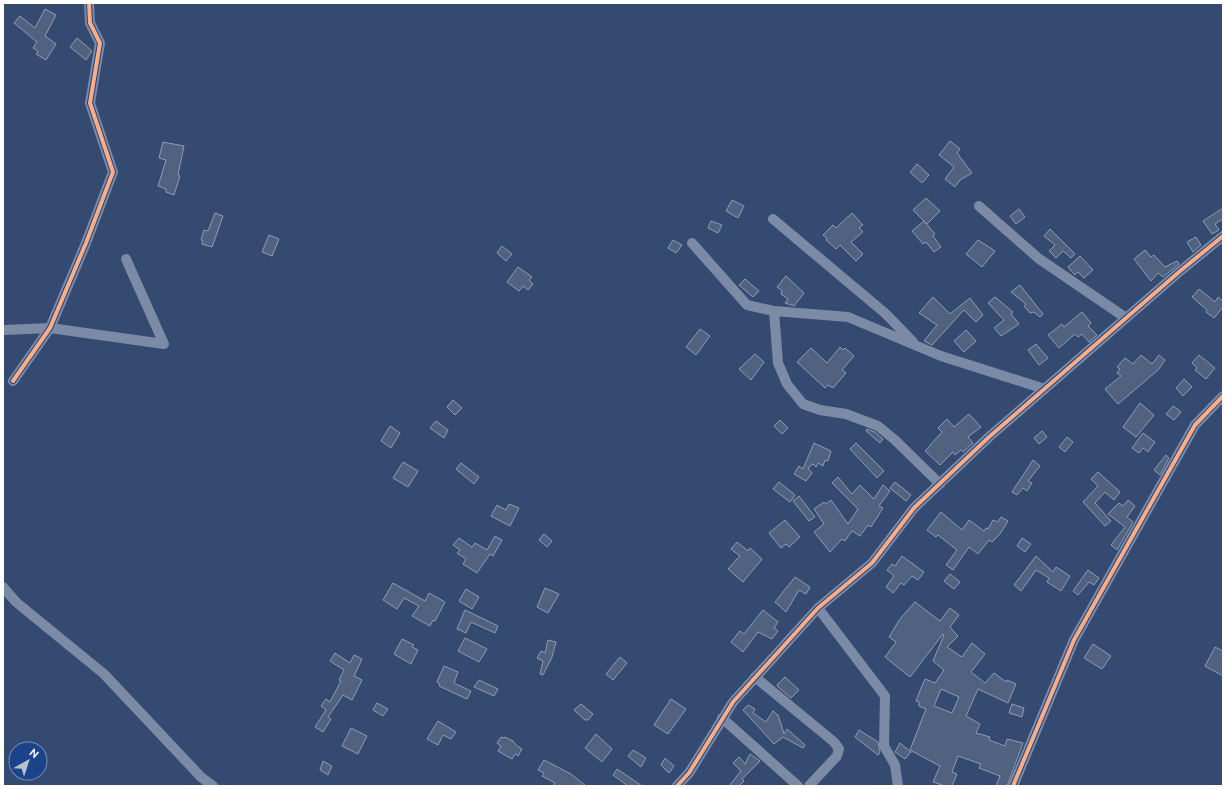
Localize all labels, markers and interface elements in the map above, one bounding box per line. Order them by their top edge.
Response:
north arrow [8,741,48,781]
text: N [27,746,41,760]

